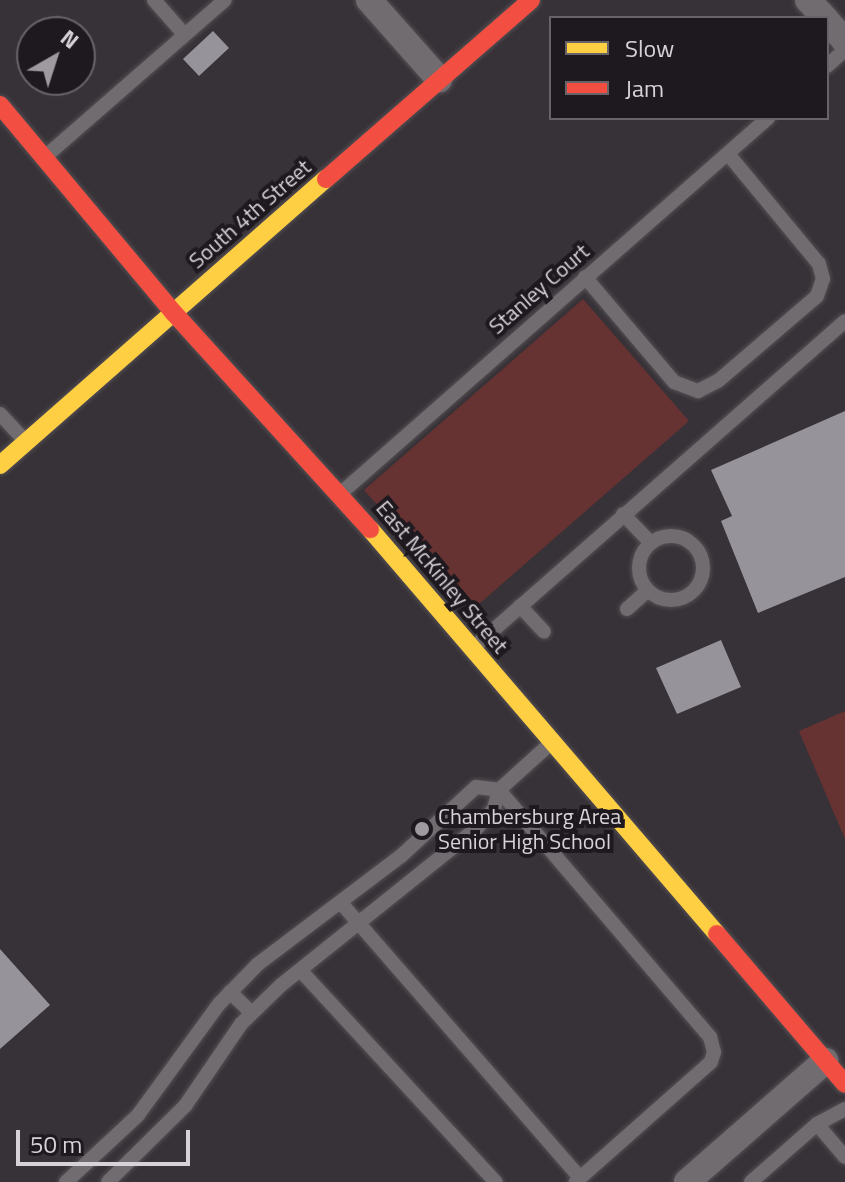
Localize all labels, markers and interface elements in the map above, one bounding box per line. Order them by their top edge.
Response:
north arrow [16,16,96,96]
legend [549,16,829,120]
text: N [53,21,86,57]
text: Slow [625,30,674,66]
text: Jam [625,70,664,106]
street label: South 4th Street [184,154,316,274]
street label: Stanley Court [484,238,594,340]
street label: East McKinley Street [370,495,514,659]
place label: Chambersburg Area Senior High School [438,803,621,854]
marker: Chambersburg Area Senior High School [413,820,431,838]
scale bar [20,1114,194,1164]
text: 50 m [30,1126,82,1162]

